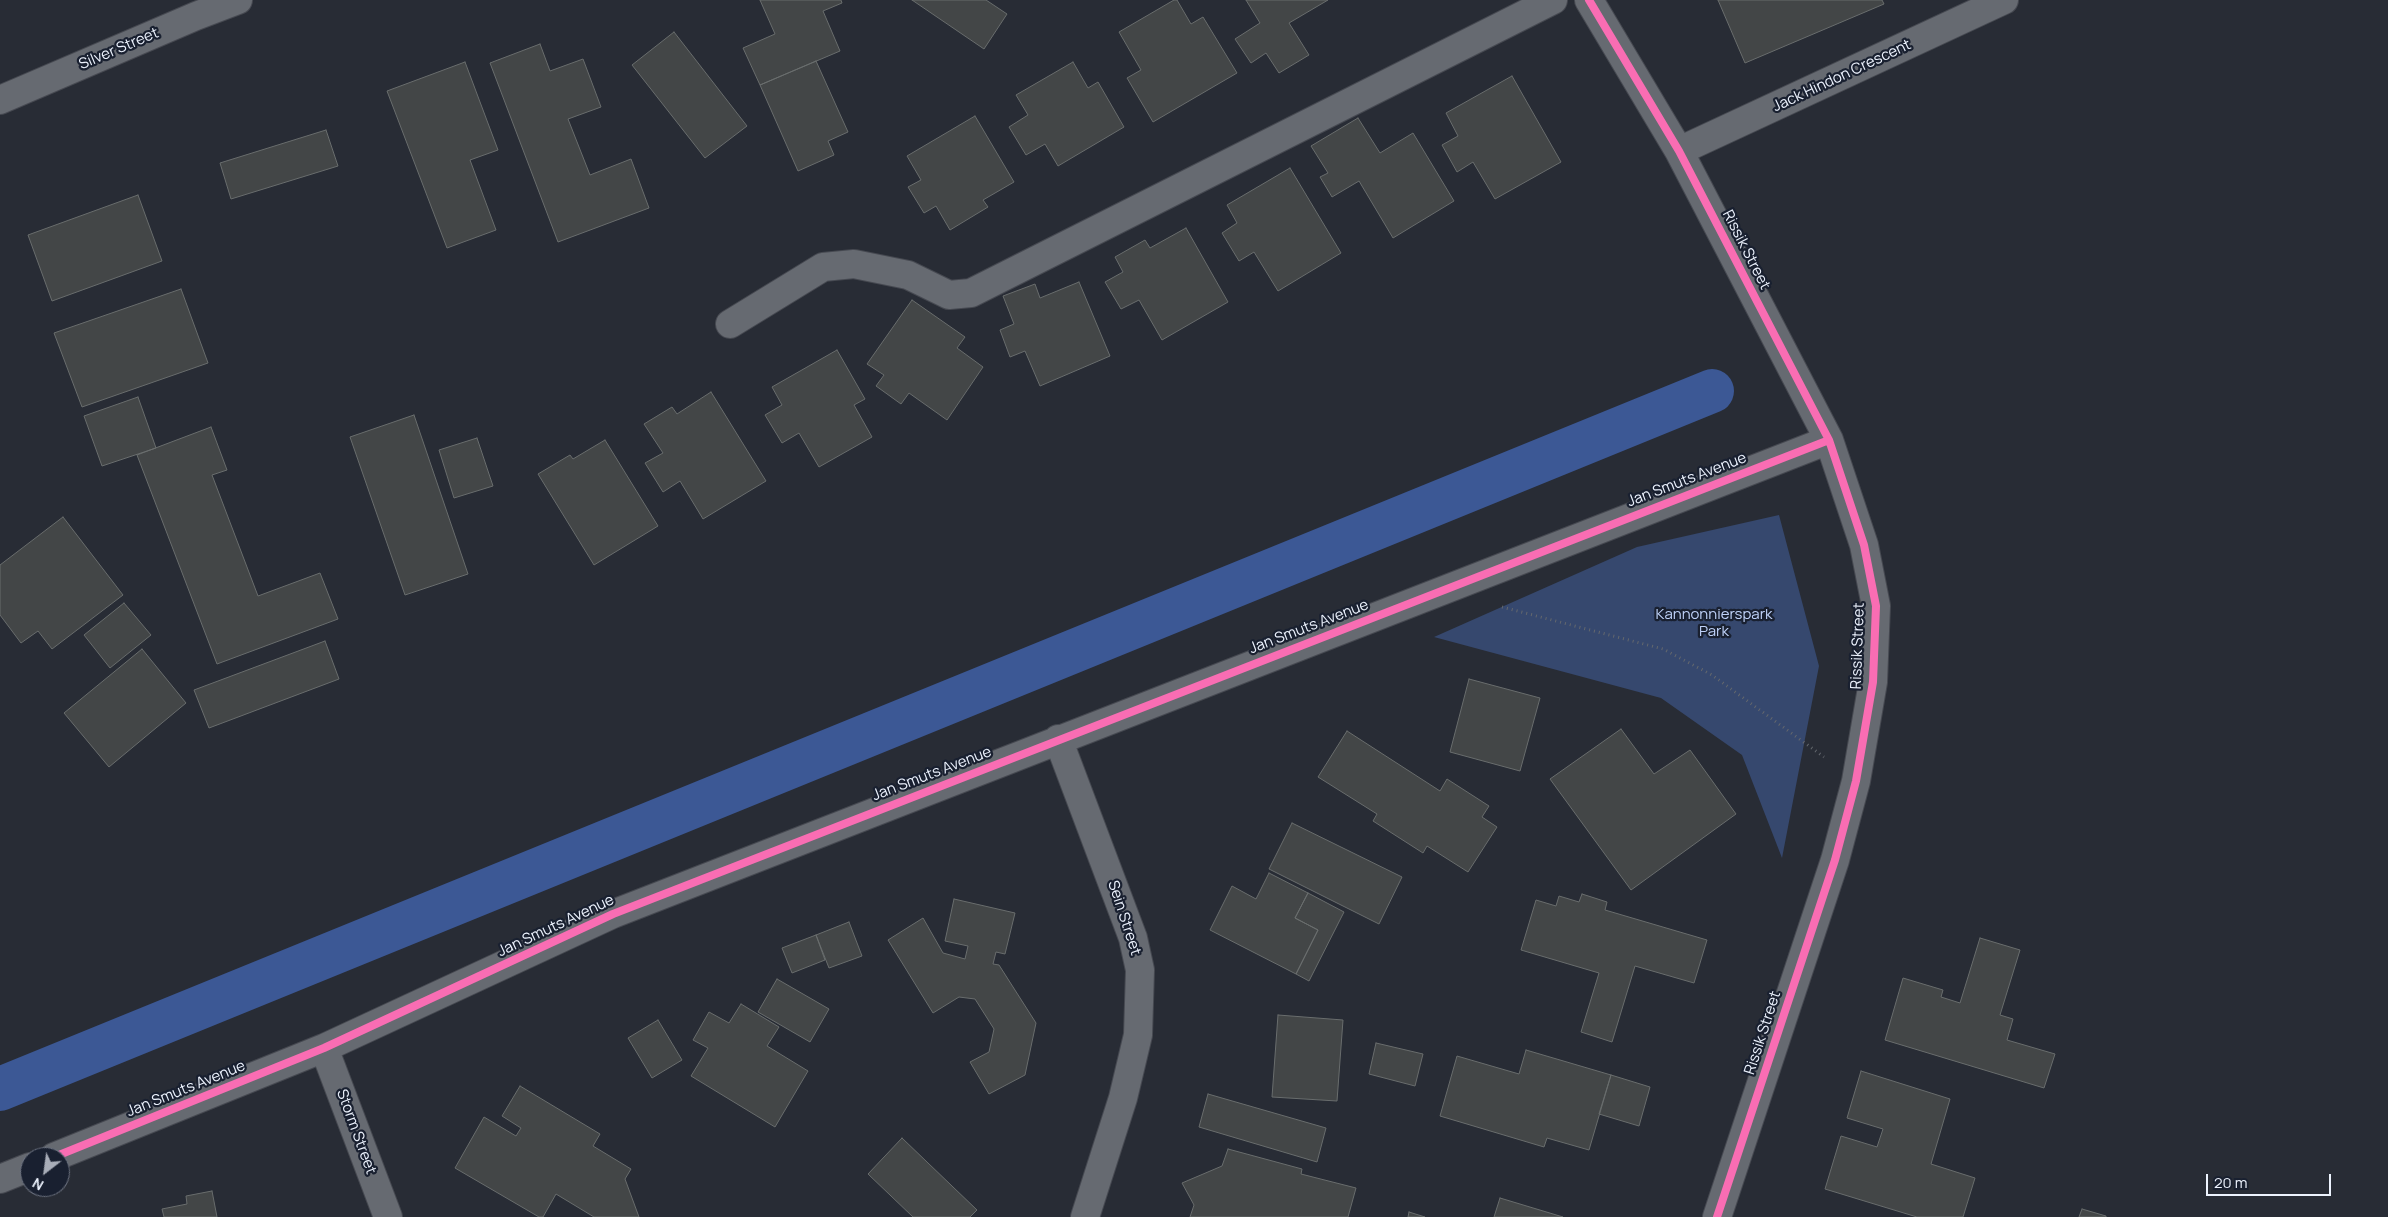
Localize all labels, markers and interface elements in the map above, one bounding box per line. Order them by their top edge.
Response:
street label: Silver Street [76,24,162,74]
street label: Jack Hindon Crescent [1770,36,1914,116]
street label: Rissik Street [1718,207,1774,293]
street label: Jan Smuts Avenue [1625,449,1749,511]
street label: Jan Smuts Avenue [1247,596,1371,658]
street label: Rissik Street [1847,602,1869,690]
park label: Kannonnierspark Park [1655,606,1773,641]
street label: Jan Smuts Avenue [870,743,994,805]
street label: Sein Street [1103,878,1145,958]
street label: Jan Smuts Avenue [495,891,617,961]
street label: Rissik Street [1741,989,1785,1077]
street label: Jan Smuts Avenue [124,1057,248,1121]
street label: Storm Street [332,1087,380,1177]
north arrow [20,1147,70,1197]
scale bar [2208,1164,2333,1196]
text: 20 m [2214,1172,2247,1193]
text: N [29,1174,47,1195]

